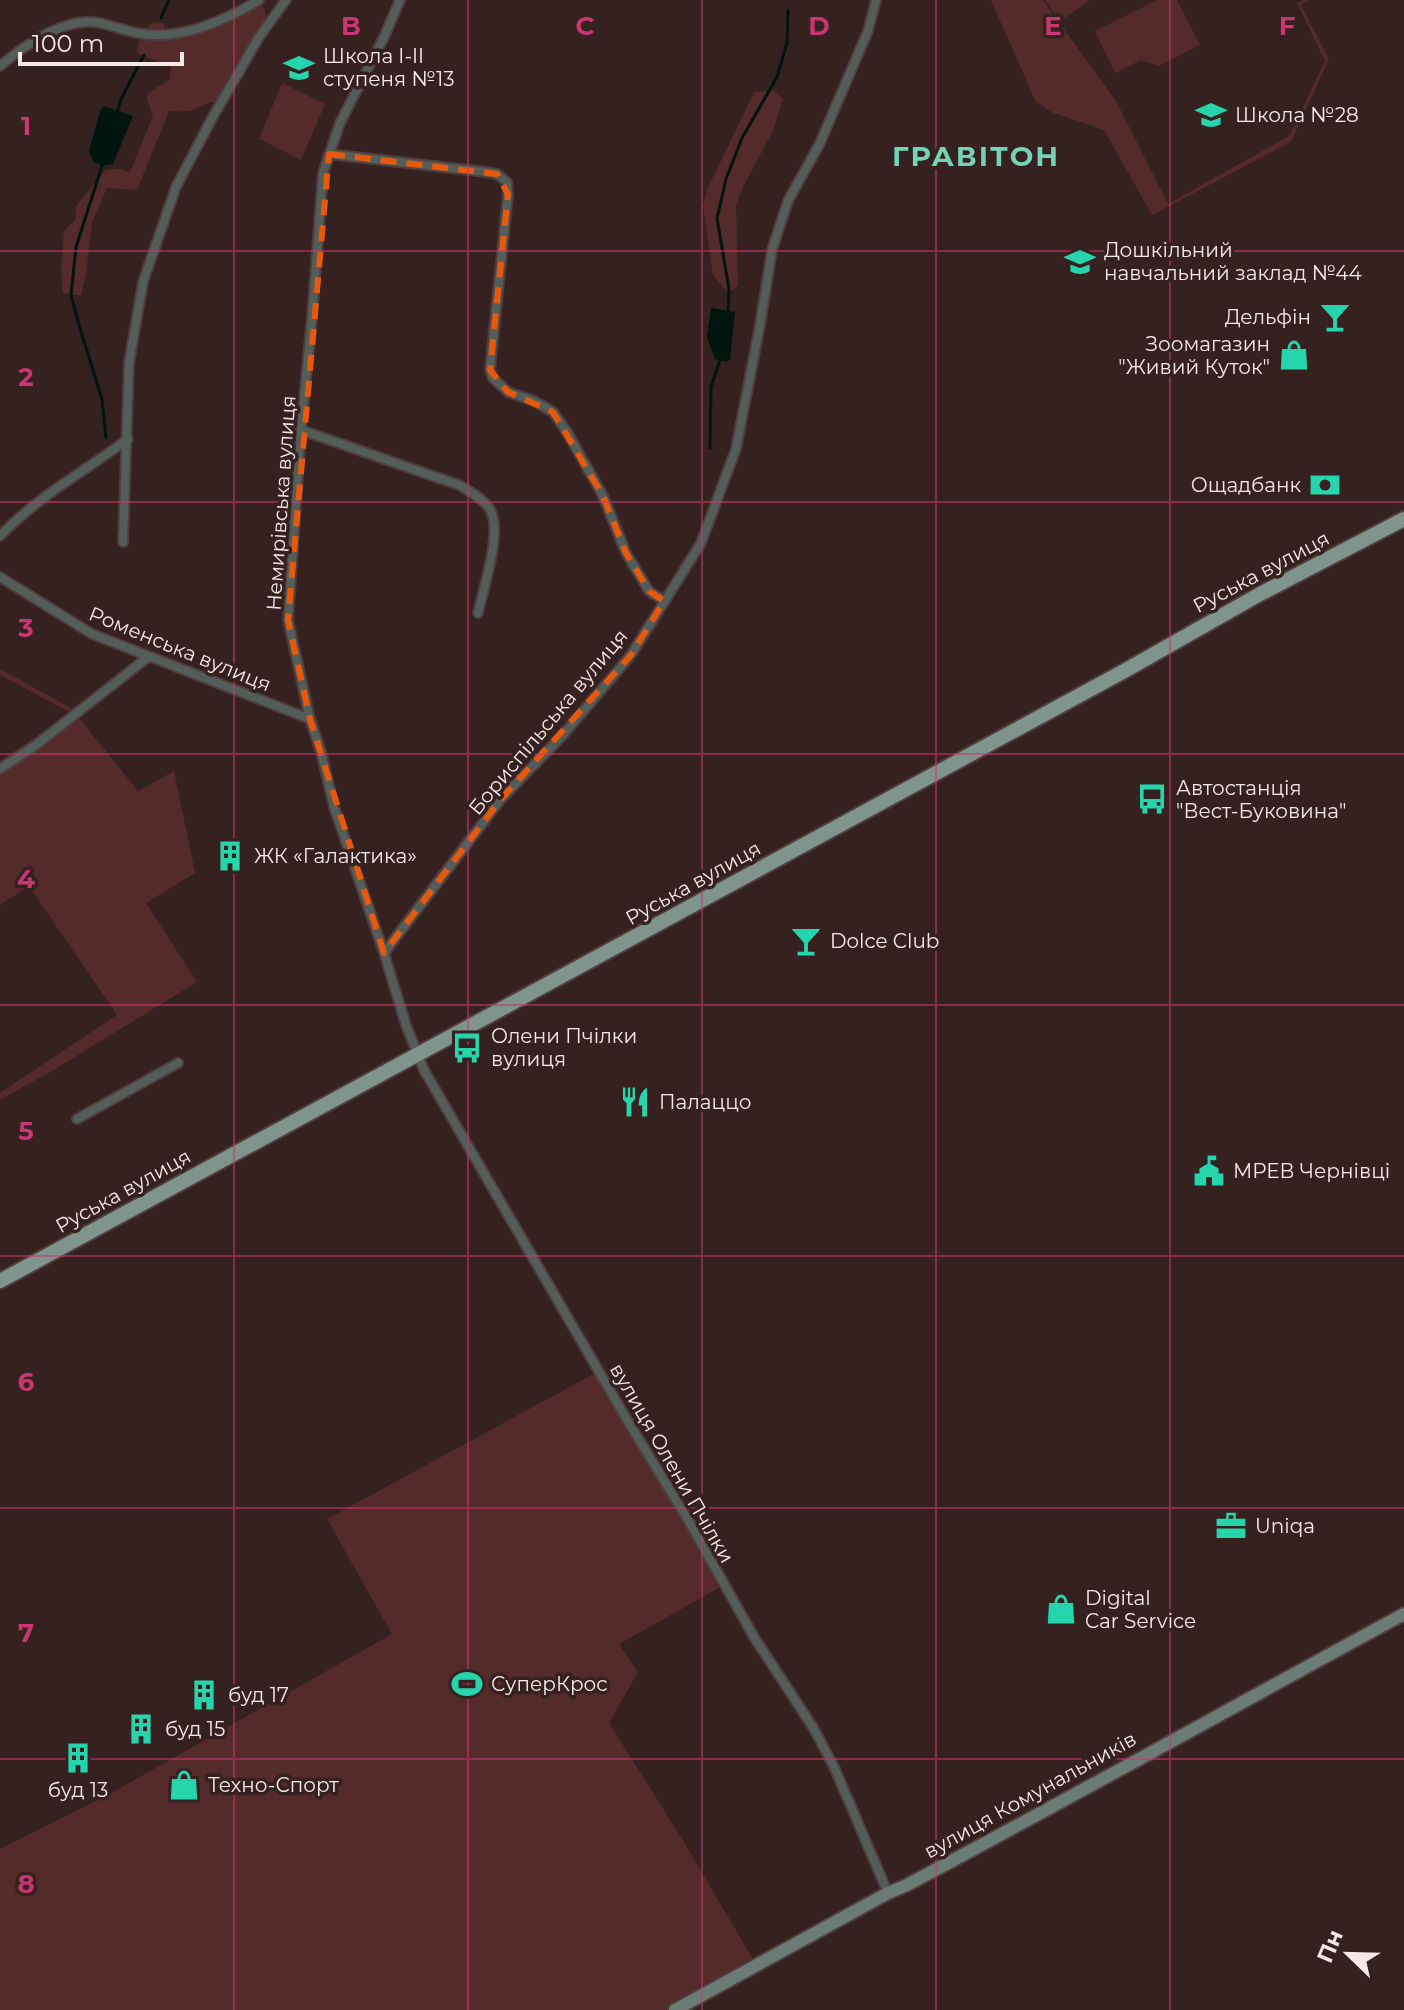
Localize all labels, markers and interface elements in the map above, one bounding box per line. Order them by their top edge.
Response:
text: B [341,10,361,42]
text: C [576,10,595,42]
text: D [808,10,830,42]
text: E [1044,10,1062,42]
text: F [1279,10,1295,42]
scale bar [20,16,182,66]
text: 100 m [32,29,104,58]
place label: Школа I-II ступеня №13 [323,44,454,91]
school or university icon: Школа I-II ступеня №13 [282,51,316,85]
school or university icon: Школа №28 [1194,98,1228,132]
place label: Школа №28 [1235,103,1359,127]
text: 1 [21,110,31,142]
district label: ГРАВІТОН [892,139,1060,173]
place label: Дошкільний навчальний заклад №44 [1104,238,1362,285]
school or university icon: Дошкільний навчальний заклад №44 [1063,245,1097,279]
bar icon: Дельфін [1318,300,1352,334]
place label: Дельфін [1225,305,1311,329]
place label: Зоомагазин "Живий Куток" [1118,332,1270,379]
shop icon: Зоомагазин "Живий Куток" [1277,338,1311,372]
text: 2 [18,361,34,393]
street label: Немирівська вулиця [262,395,300,611]
bank icon: Ощадбанк [1308,468,1342,502]
place label: Ощадбанк [1191,473,1301,497]
street label: Руська вулиця [1189,526,1333,618]
street label: Роменська вулиця [85,601,275,697]
text: 3 [17,612,34,644]
street label: Бориспільська вулиця [463,624,633,820]
place label: Автостанція "Вест-Буковина" [1176,776,1346,823]
bus stop icon: Автостанція "Вест-Буковина" [1135,782,1169,816]
street label: Руська вулиця [621,836,765,930]
building icon: ЖК «Галактика» [213,839,247,873]
place label: ЖК «Галактика» [254,844,417,868]
text: 4 [17,863,35,895]
bar icon: Dolce Club [789,924,823,958]
place label: Dolce Club [830,929,939,953]
place label: Олени Пчілки вулиця [491,1024,637,1071]
bus stop icon: Олени Пчілки вулиця [450,1031,484,1065]
restaurant icon: Палаццо [618,1085,652,1119]
place label: Палаццо [659,1090,752,1114]
text: 5 [18,1115,34,1147]
street label: Руська вулиця [51,1144,195,1238]
public building icon: МРЕВ Чернівці [1192,1154,1226,1188]
place label: МРЕВ Чернівці [1233,1159,1390,1183]
street label: вулиця Олени Пчілки [605,1359,739,1567]
text: 6 [18,1366,35,1398]
office icon: Uniqa [1214,1509,1248,1543]
place label: Uniqa [1255,1514,1315,1538]
place label: Digital Car Service [1085,1586,1196,1633]
shop icon: Digital Car Service [1044,1592,1078,1626]
text: 7 [18,1617,34,1649]
sports icon: СуперКрос [450,1667,484,1701]
place label: СуперКрос [491,1672,608,1696]
building icon: буд 17 [187,1678,221,1712]
place label: буд 17 [228,1683,289,1707]
building icon: буд 15 [124,1712,158,1746]
place label: буд 15 [165,1717,225,1741]
street label: вулиця Комунальників [920,1727,1140,1863]
building icon: буд 13 [61,1741,95,1775]
shop icon: Техно-Спорт [167,1768,201,1802]
place label: Техно-Спорт [208,1773,339,1797]
place label: буд 13 [48,1778,108,1802]
text: 8 [17,1868,35,1900]
north arrow [1308,1914,1388,1994]
text: Пн [1311,1926,1349,1967]

